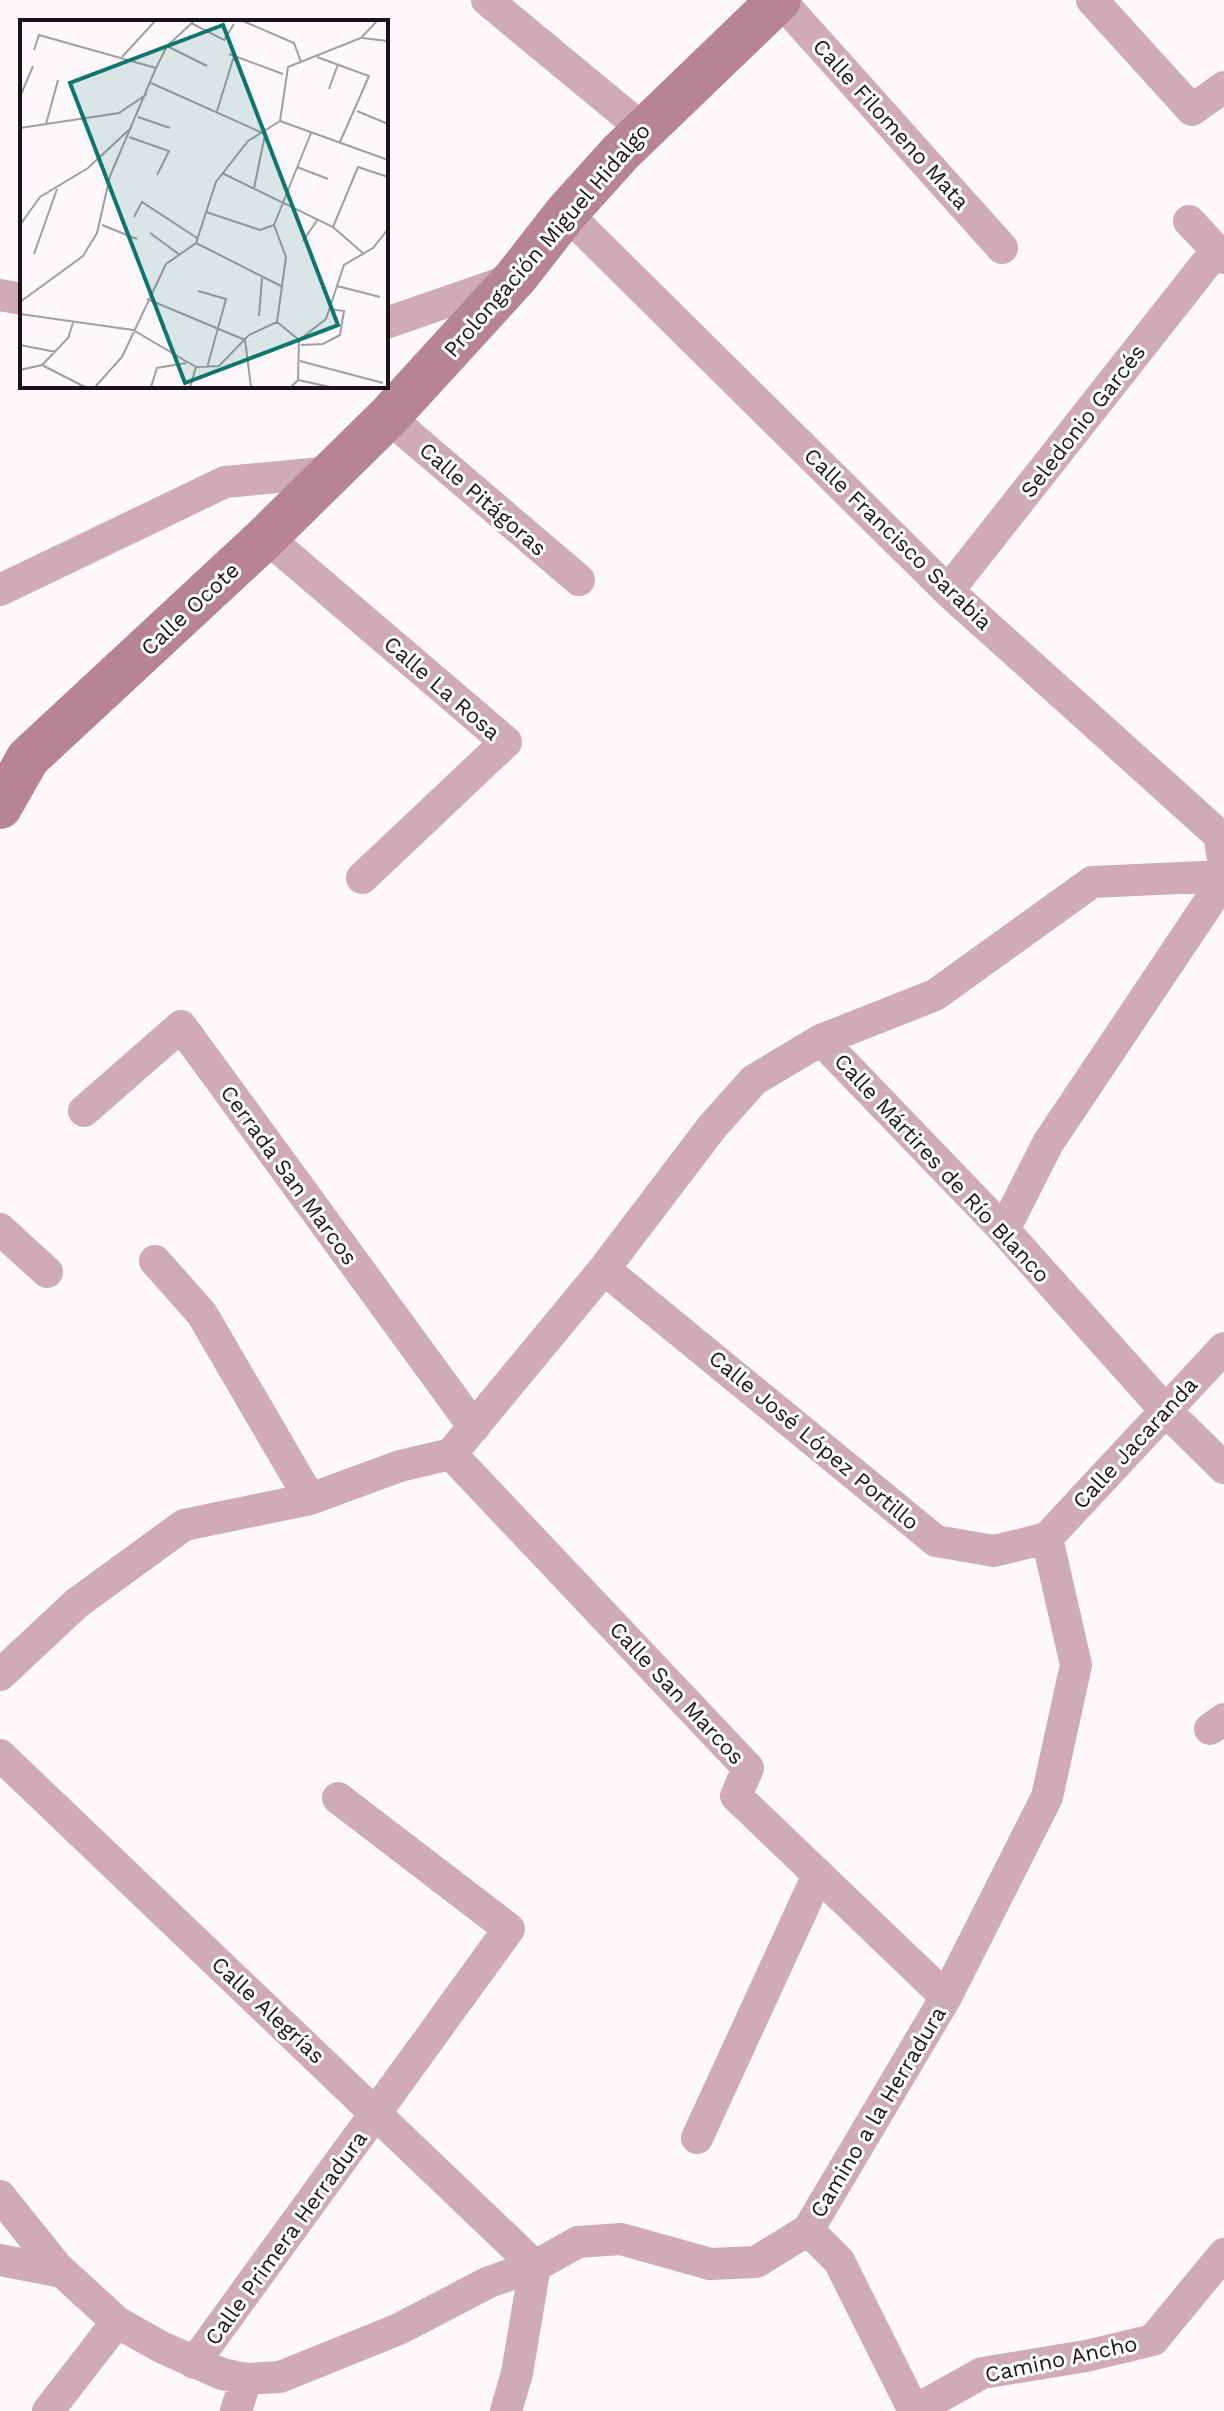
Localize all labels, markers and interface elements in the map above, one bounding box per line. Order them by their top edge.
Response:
inset map [20,20,388,388]
street label: Calle Filomeno Mata [808,34,974,214]
street label: Prolongación Miguel Hidalgo [439,118,655,362]
street label: Seledonio Garcés [1016,340,1150,502]
street label: Calle Pitágoras [415,437,551,561]
street label: Calle Francisco Sarabia [799,443,997,635]
street label: Calle Ocote [136,557,244,661]
street label: Calle La Rosa [379,631,505,745]
street label: Calle Mártires de Río Blanco [829,1048,1055,1288]
street label: Cerrada San Marcos [216,1081,362,1269]
street label: Calle José López Portillo [704,1345,924,1535]
street label: Calle Jacaranda [1068,1372,1202,1514]
street label: Calle San Marcos [605,1617,749,1769]
street label: Calle Alegrías [207,1951,329,2069]
street label: Camino a la Herradura [805,2002,951,2222]
street label: Calle Primera Herradura [200,2126,372,2350]
street label: Camino Ancho [983,2331,1139,2387]

